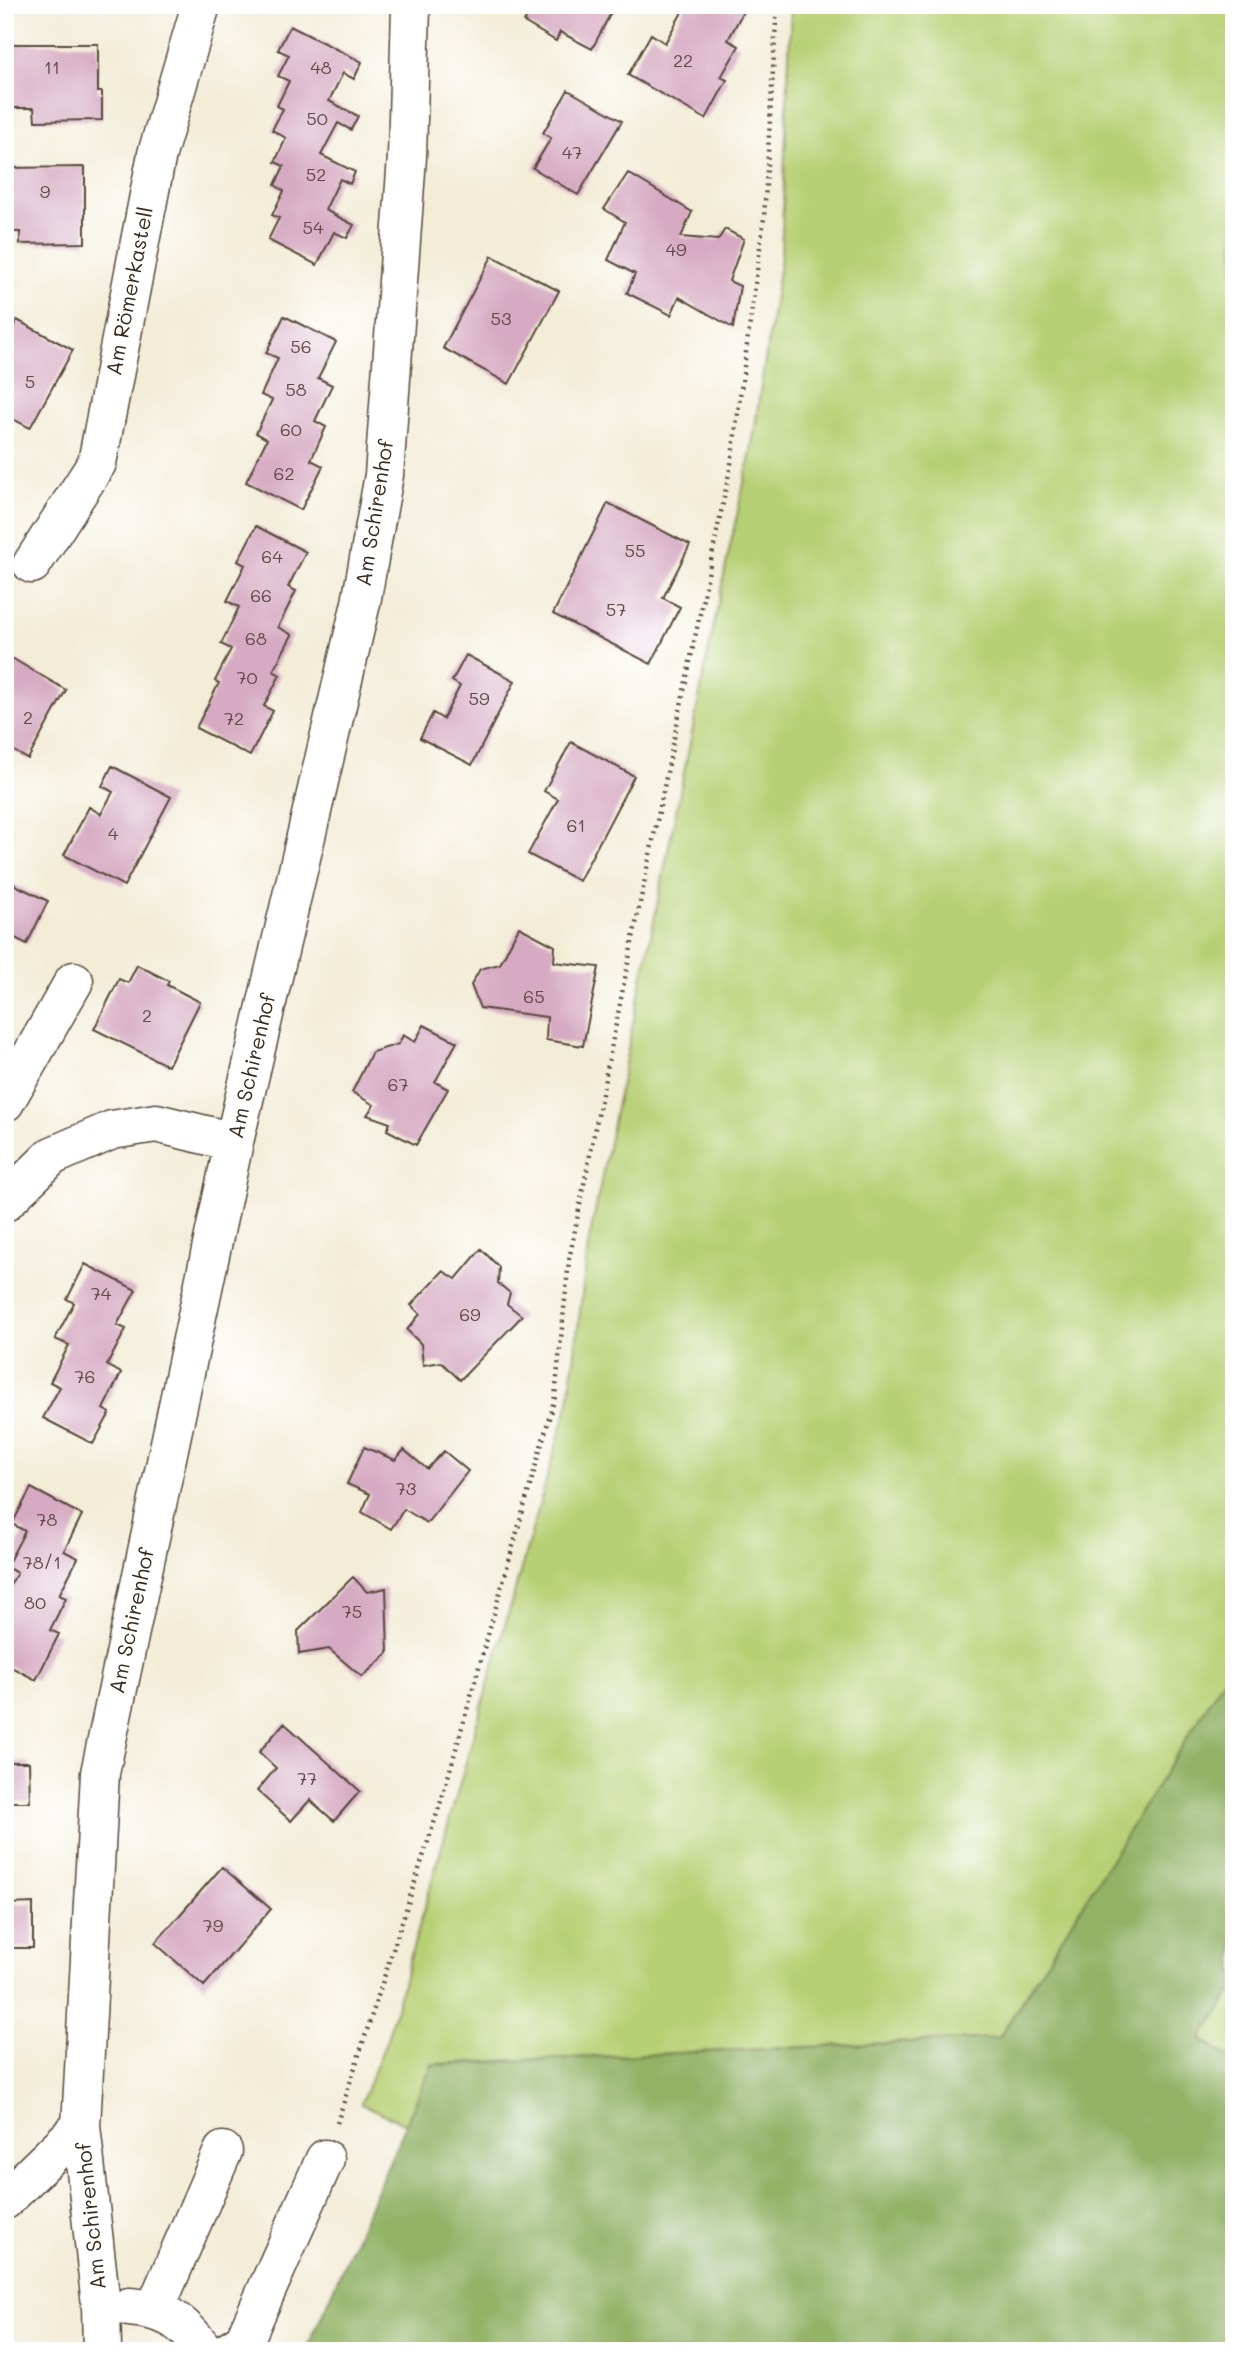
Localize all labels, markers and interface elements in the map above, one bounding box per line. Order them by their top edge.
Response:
house number: 22 [673,48,693,72]
house number: 11 [44,55,60,79]
house number: 48 [310,55,332,79]
house number: 50 [306,106,328,130]
house number: 47 [562,140,582,164]
house number: 52 [306,162,326,186]
house number: 9 [40,179,51,203]
street label: Am Römerkastell [99,204,158,377]
house number: 54 [302,215,324,239]
house number: 49 [665,237,687,261]
house number: 53 [490,306,512,330]
house number: 56 [290,334,312,358]
house number: 5 [25,369,35,393]
house number: 58 [285,377,307,401]
house number: 60 [280,417,302,441]
street label: Am Schirenhof [349,437,399,588]
house number: 62 [274,461,294,485]
house number: 55 [625,538,646,562]
house number: 64 [261,544,283,568]
house number: 66 [250,583,272,607]
house number: 57 [606,597,626,621]
house number: 68 [245,626,267,650]
house number: 70 [236,665,258,689]
house number: 59 [468,686,490,710]
house number: 2 [23,705,33,729]
house number: 72 [224,706,244,730]
house number: 61 [567,813,585,837]
house number: 4 [108,821,119,845]
house number: 65 [523,984,545,1008]
street label: Am Schirenhof [221,990,281,1141]
house number: 2 [142,1003,152,1027]
house number: 67 [388,1072,408,1096]
house number: 74 [91,1281,112,1305]
house number: 69 [459,1302,481,1326]
house number: 76 [75,1364,95,1388]
house number: 73 [396,1476,416,1500]
house number: 78 [37,1507,58,1531]
street label: Am Schirenhof [102,1545,159,1696]
house number: 78/1 [23,1550,61,1574]
house number: 80 [24,1590,46,1614]
house number: 75 [342,1599,362,1623]
house number: 77 [297,1766,317,1790]
house number: 79 [203,1913,224,1937]
street label: Am Schirenhof [68,2140,111,2291]

